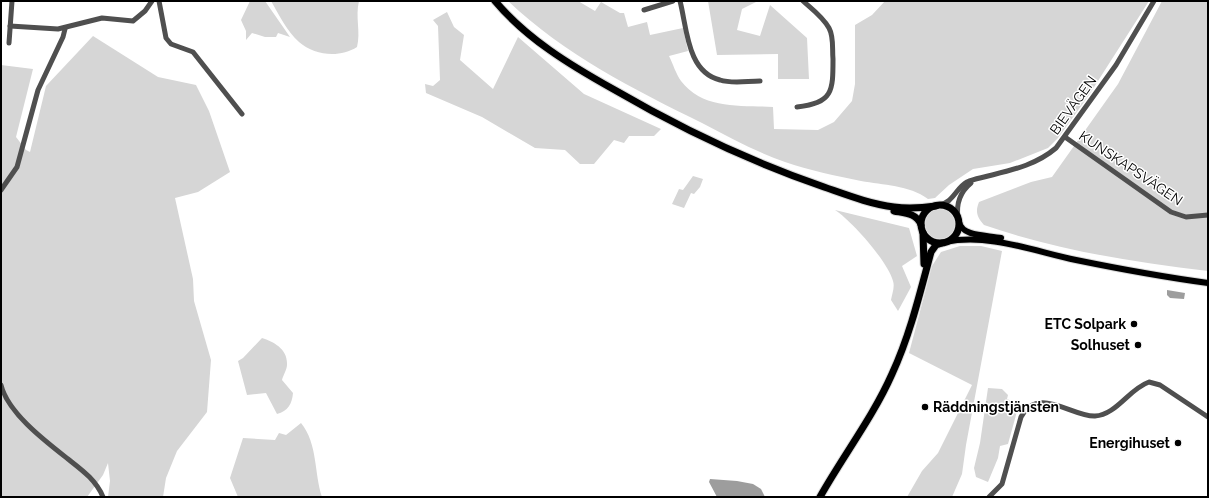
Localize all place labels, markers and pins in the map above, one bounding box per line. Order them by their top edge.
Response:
place label: ETC Solpark [1045,316,1126,332]
marker: ETC Solpark [1129,319,1139,329]
place label: Solhuset [1071,337,1131,353]
marker: Solhuset [1133,340,1143,350]
place label: Räddningstjänsten [933,399,1059,415]
marker: Räddningstjänsten [920,402,930,412]
place label: Energihuset [1089,435,1171,451]
marker: Energihuset [1173,438,1183,448]

